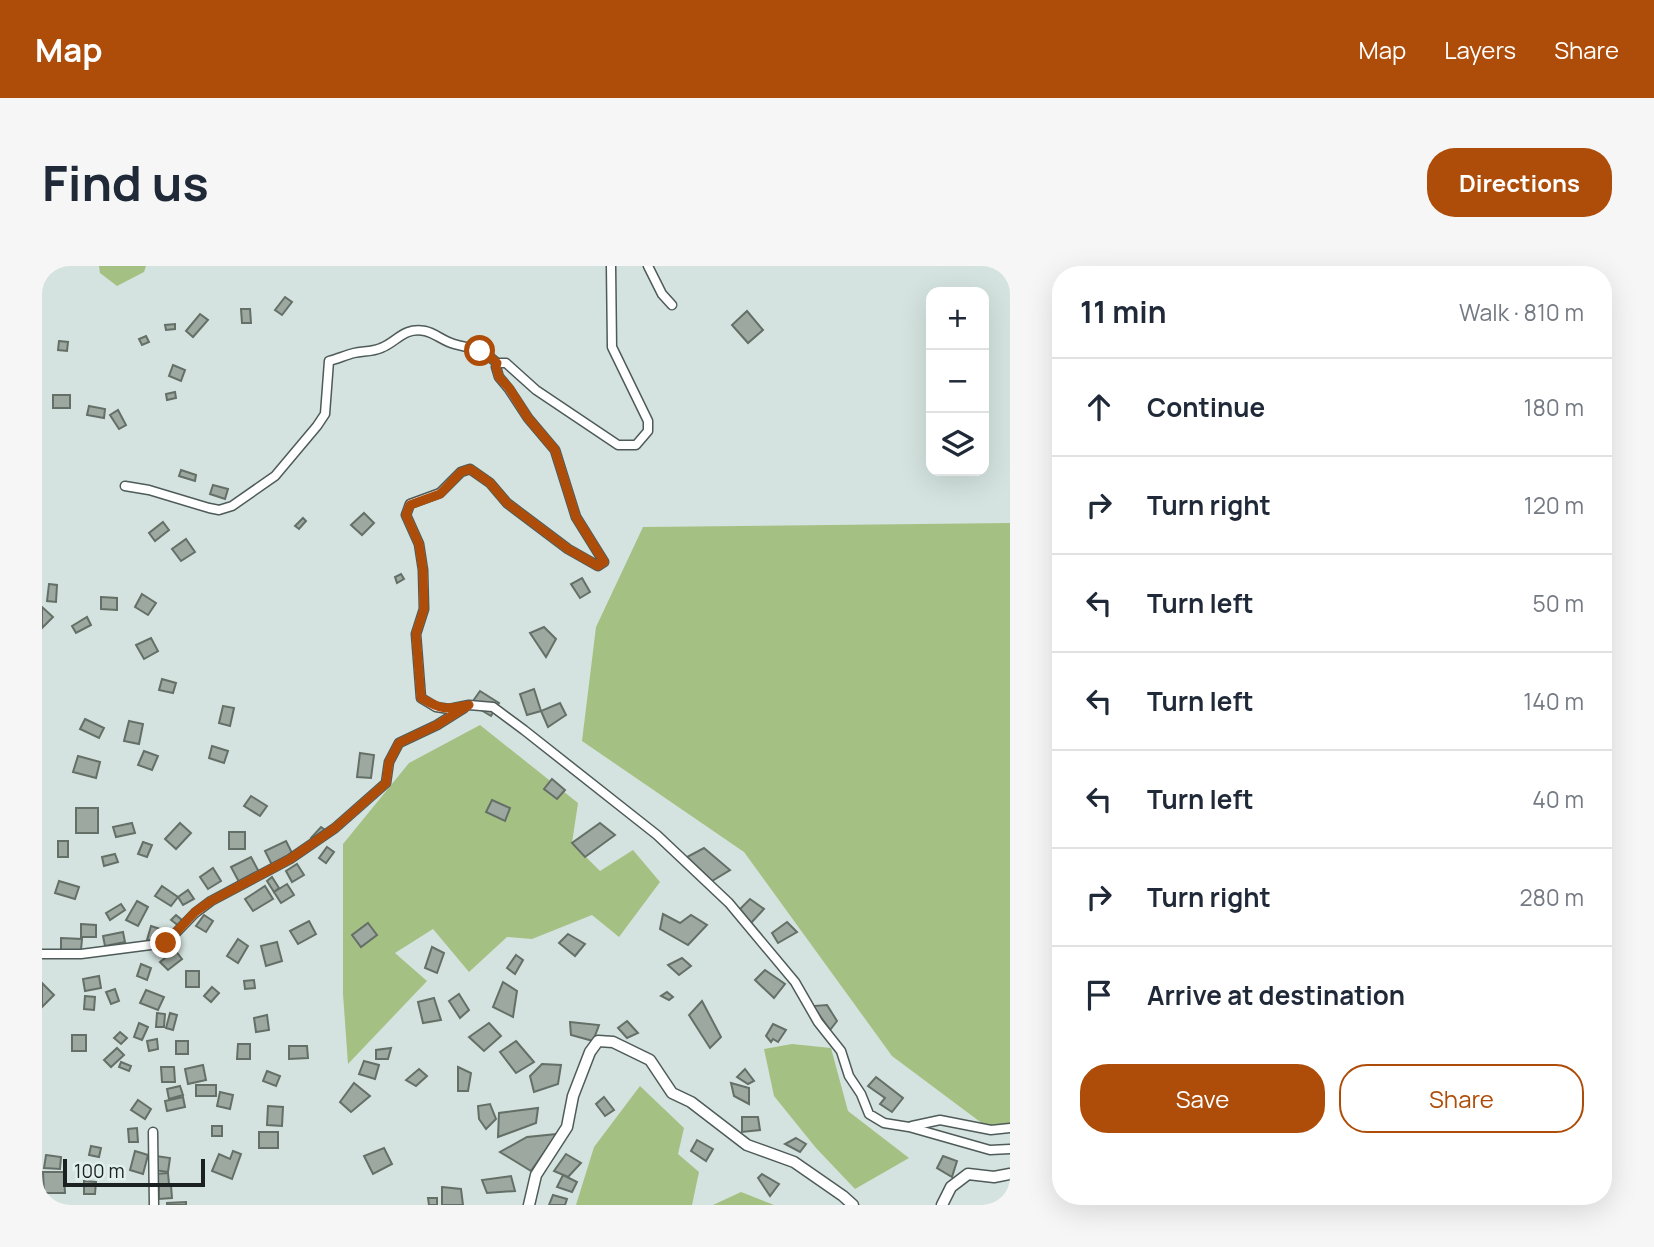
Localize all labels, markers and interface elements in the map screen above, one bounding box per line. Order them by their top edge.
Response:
text: Map [35,27,103,72]
text: Map [1359,33,1406,66]
text: Layers [1444,33,1516,66]
text: Share [1554,33,1619,66]
button: Directions [1427,148,1612,217]
text: Find us [42,149,209,216]
map controls [926,287,989,476]
button: + [926,287,989,350]
text: 11 min [1080,291,1166,332]
text: Walk · 810 m [1459,296,1584,328]
route start [464,335,495,366]
button: − [926,350,989,413]
icon: ahead [1080,388,1118,426]
text: Continue [1147,389,1265,425]
text: 180 m [1524,391,1584,423]
button: layers [926,413,989,476]
icon: right [1080,486,1118,524]
text: Turn right [1147,487,1271,523]
text: 120 m [1524,489,1584,521]
icon: left [1080,584,1118,622]
text: Turn left [1147,585,1254,621]
text: 50 m [1533,587,1584,619]
icon: left [1080,682,1118,720]
text: Turn left [1147,683,1254,719]
text: 140 m [1523,685,1584,717]
icon: left [1080,780,1118,818]
text: Turn left [1147,781,1254,817]
text: 40 m [1532,783,1584,815]
icon: right [1080,878,1118,916]
text: Turn right [1147,879,1271,915]
text: 280 m [1519,881,1584,913]
route end [150,927,181,958]
icon: arrive [1080,976,1118,1014]
text: Arrive at destination [1147,977,1405,1013]
button: Save [1080,1064,1325,1133]
button: Share [1339,1064,1584,1133]
scale bar [63,1156,205,1188]
text: 100 m [74,1158,125,1184]

